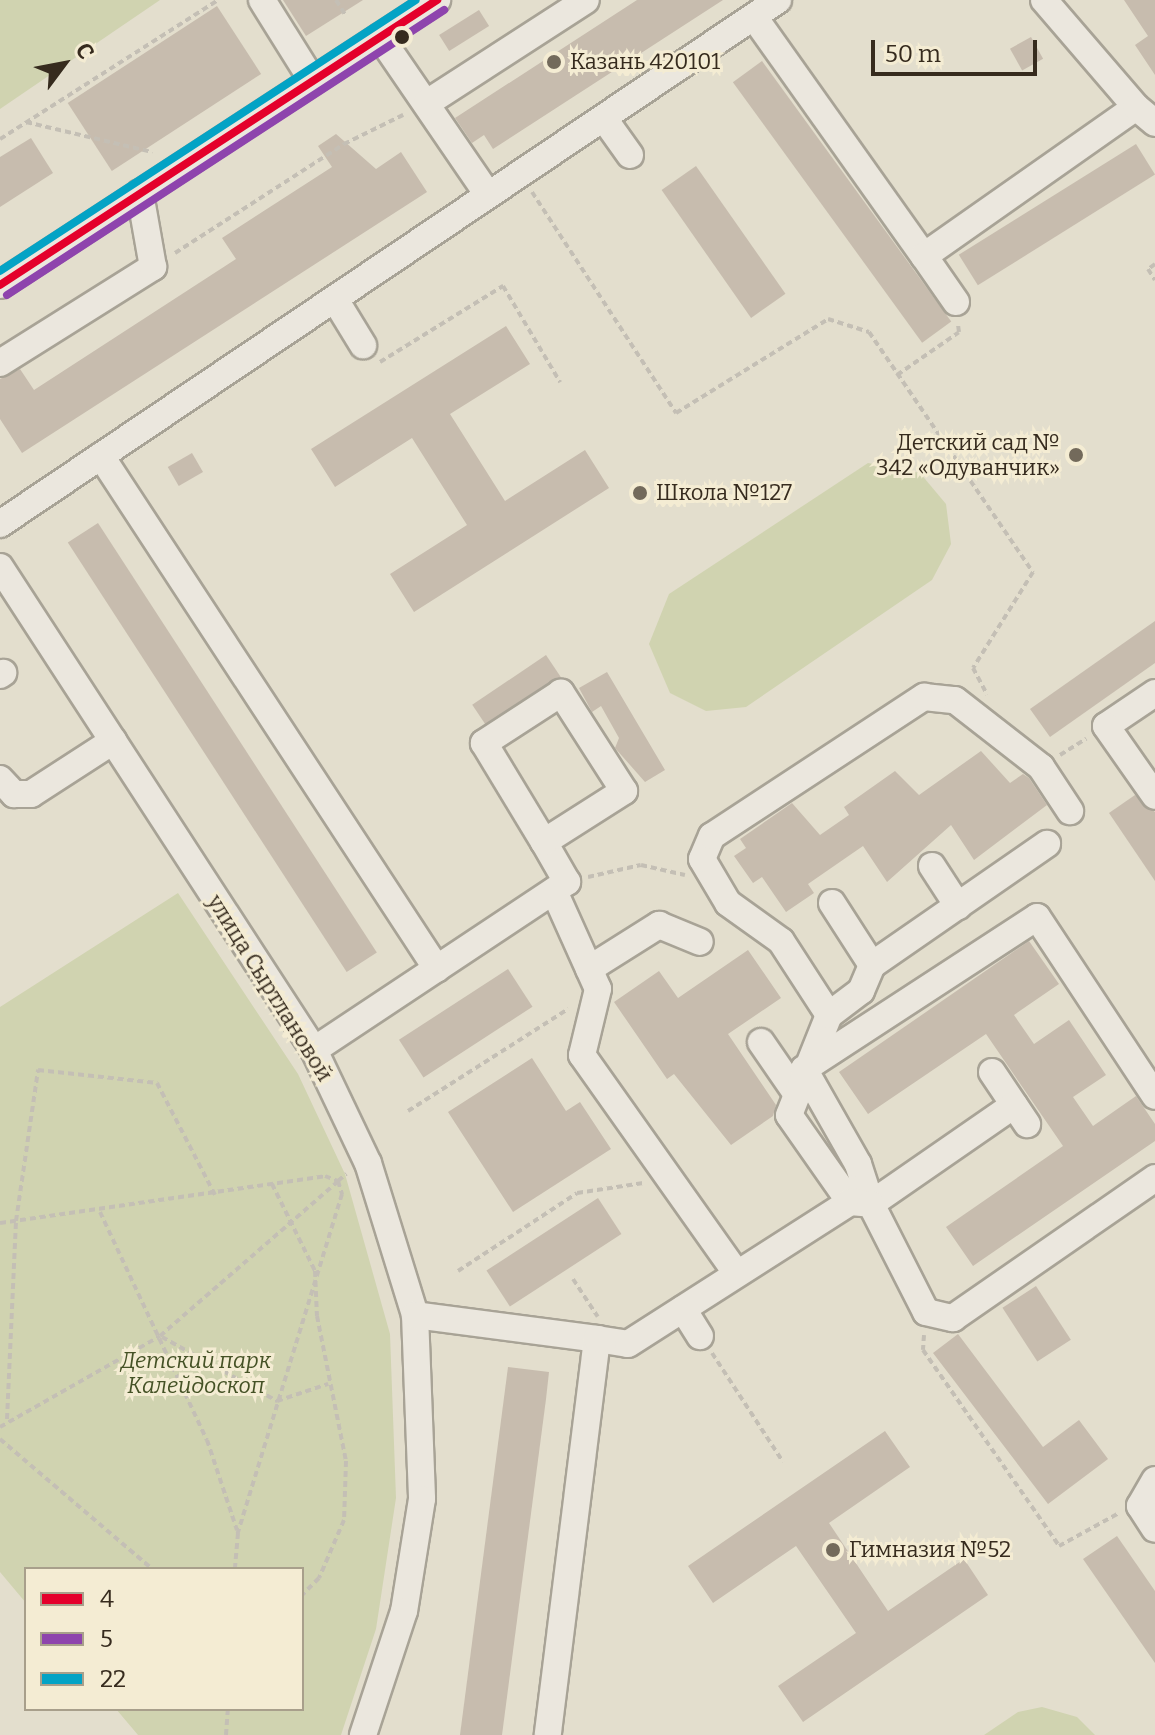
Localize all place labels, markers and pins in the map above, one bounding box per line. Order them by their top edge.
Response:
unlabelled marker [394,29,410,45]
place label: Казань 420101 [570,49,720,75]
marker: Казань 420101 [545,53,563,71]
place label: Детский сад № 342 «Одуванчик» [876,429,1060,480]
marker: Детский сад № 342 «Одуванчик» [1067,446,1085,464]
place label: Школа №127 [656,480,792,506]
marker: Школа №127 [631,484,649,502]
place label: Гимназия №52 [849,1537,1011,1563]
marker: Гимназия №52 [824,1541,842,1559]

